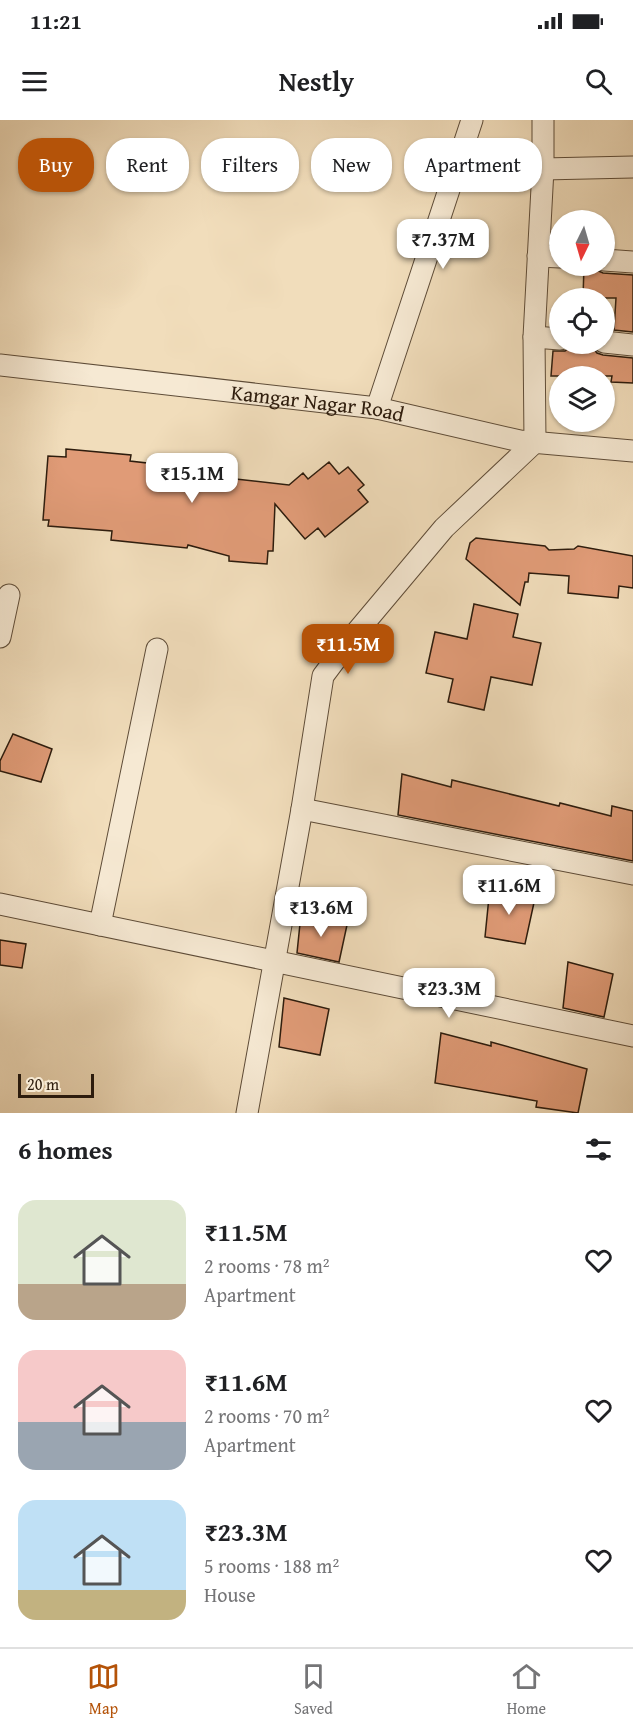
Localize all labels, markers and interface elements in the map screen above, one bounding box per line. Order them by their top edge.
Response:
text: 11:21 [30,5,82,37]
text: Nestly [279,61,354,101]
icon: menu [18,65,51,98]
icon: search [582,65,615,98]
chip: Buy [18,138,94,192]
chip: Rent [106,138,189,192]
chip: Filters [201,138,299,192]
chip: New [311,138,392,192]
chip: Apartment [404,138,542,192]
north arrow [549,210,615,276]
map controls [549,210,615,432]
pin: ₹7.37M [394,219,492,270]
text: ₹7.37M [411,224,475,253]
button: locate [549,288,615,354]
button: layers [549,366,615,432]
street label: Kamgar Nagar Road [229,376,408,430]
pin: ₹15.1M [143,453,241,504]
text: ₹15.1M [160,458,224,487]
pin: ₹11.5M [299,624,397,675]
text: ₹11.5M [316,629,380,658]
pin: ₹11.6M [460,865,558,916]
text: ₹11.6M [477,870,541,899]
pin: ₹13.6M [272,887,370,938]
text: ₹13.6M [289,892,353,921]
pin: ₹23.3M [400,968,498,1019]
text: ₹23.3M [417,973,481,1002]
scale bar [18,1071,94,1098]
text: 20 m [27,1072,59,1096]
text: 6 homes [18,1130,113,1169]
icon: filters [582,1133,615,1166]
text: ₹11.5M [204,1212,288,1251]
icon: home [66,1224,138,1296]
icon: heart [582,1244,615,1277]
text: 2 rooms · 78 m² [204,1251,330,1280]
text: Apartment [204,1280,296,1309]
text: ₹11.6M [204,1362,288,1401]
icon: home [66,1374,138,1446]
icon: heart [582,1394,615,1427]
text: 2 rooms · 70 m² [204,1401,330,1430]
text: Apartment [204,1430,296,1459]
text: ₹23.3M [204,1512,288,1551]
icon: home [66,1524,138,1596]
icon: heart [582,1544,615,1577]
text: 5 rooms · 188 m² [204,1551,339,1580]
text: House [204,1580,256,1609]
tab: Map [87,1660,120,1720]
tab: Saved [294,1660,333,1720]
tab: Home [507,1660,546,1720]

